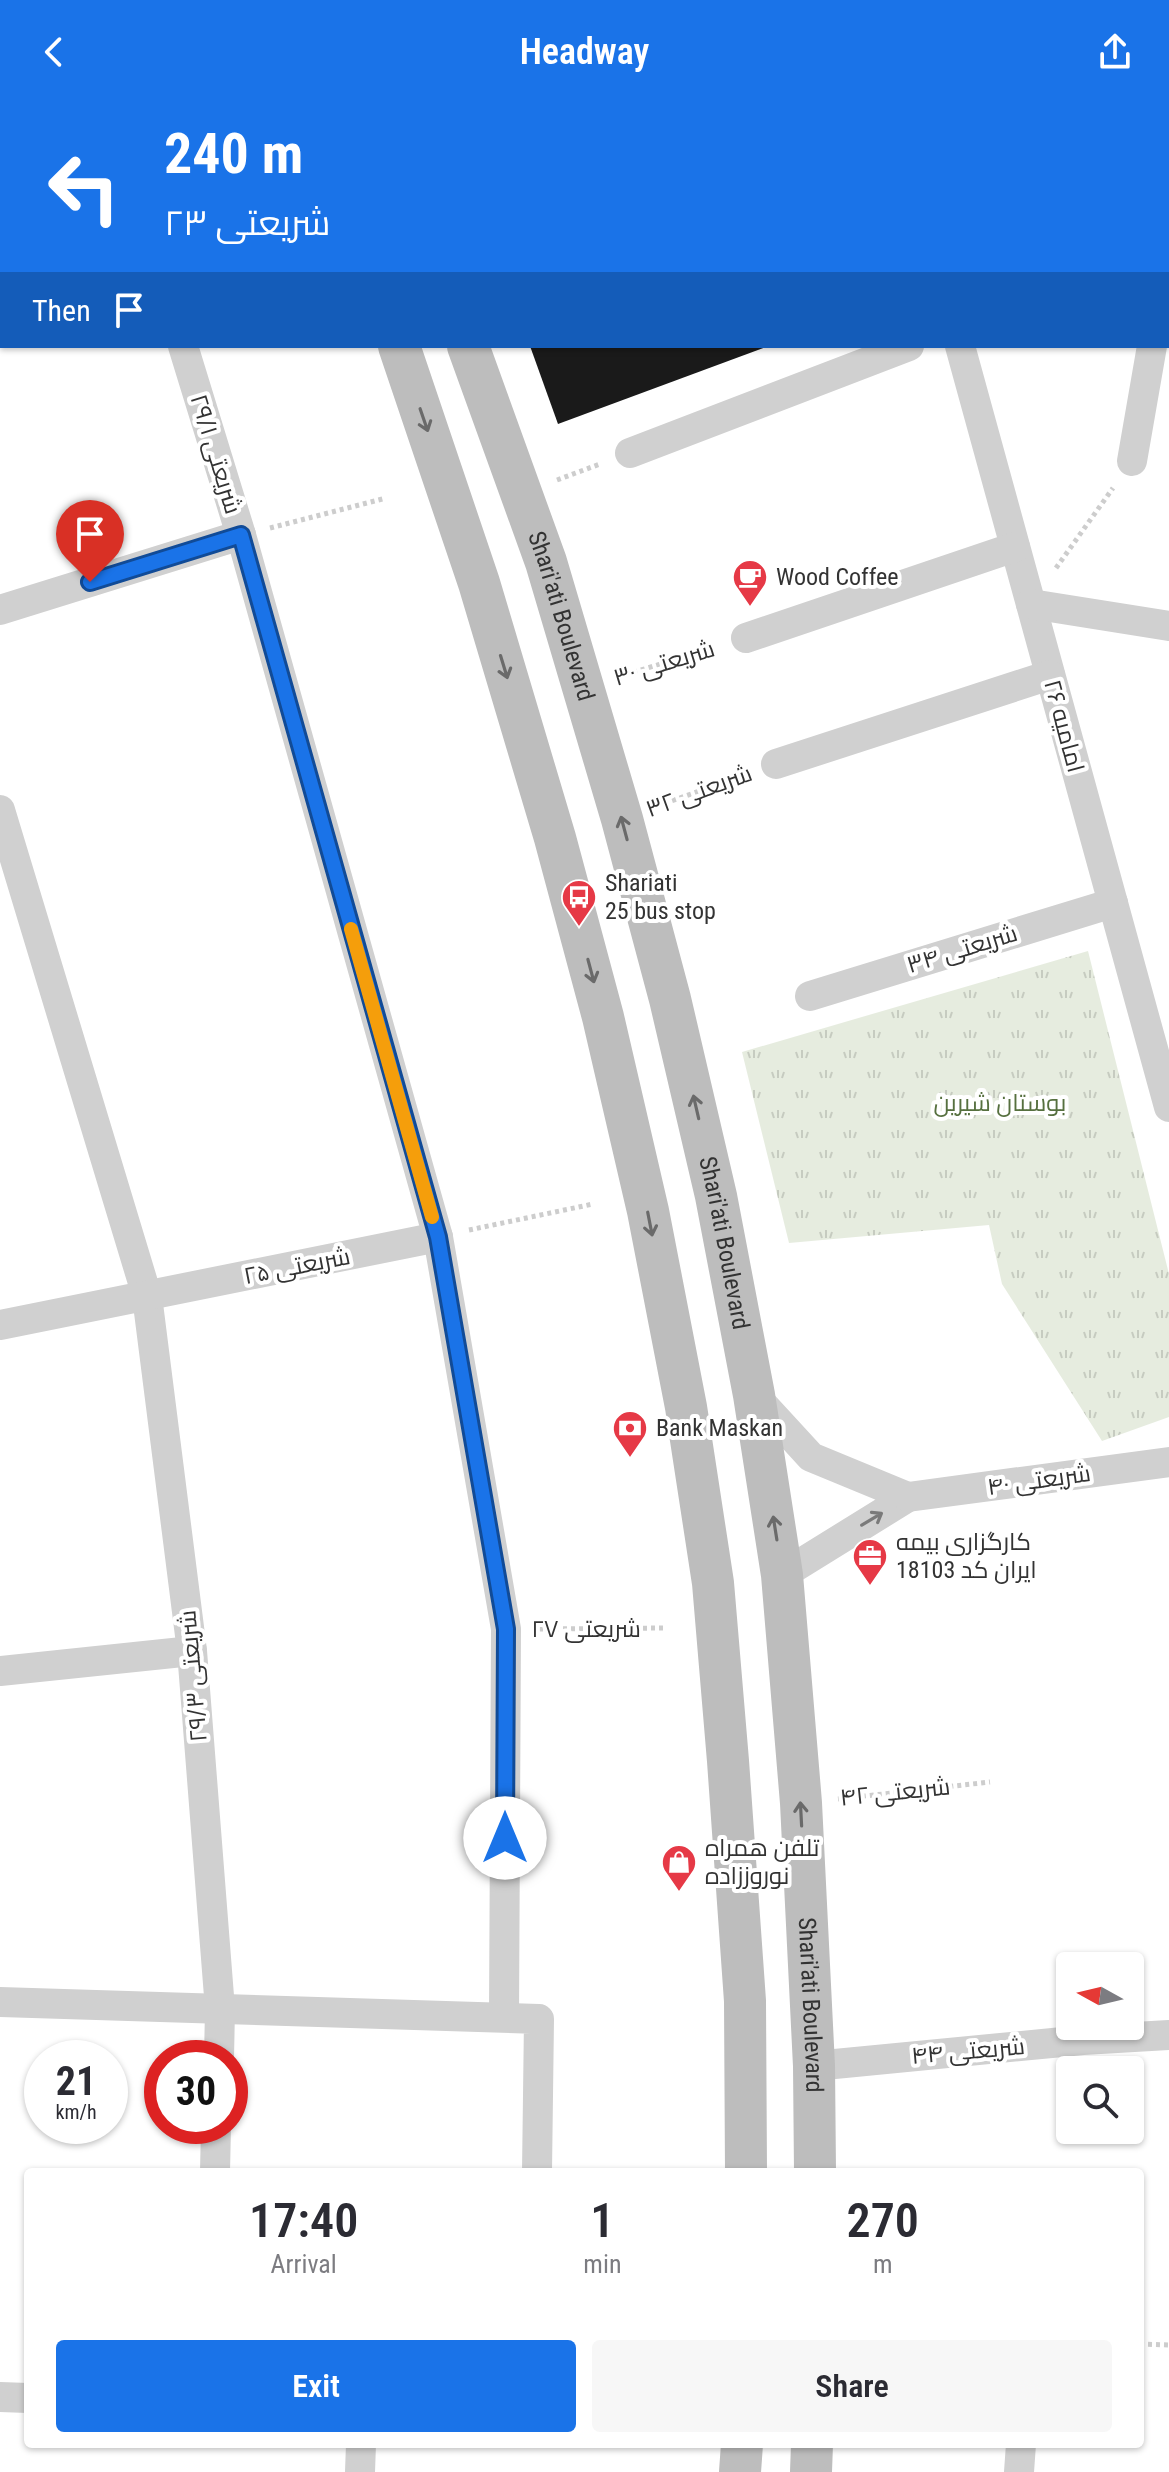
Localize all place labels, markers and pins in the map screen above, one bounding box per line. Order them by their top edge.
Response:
pin [56,500,124,582]
cafe icon: Wood Coffee [731,558,769,608]
place label: Wood Coffee [776,563,898,591]
place label: Shariati 25 bus stop [605,869,716,925]
bus stop icon: Shariati 25 bus stop [560,878,598,928]
bank icon: Bank Maskan [611,1409,649,1459]
place label: Bank Maskan [656,1414,783,1442]
place label: کارگزاری بیمه ایران کد 18103 [896,1528,1037,1584]
office icon: کارگزاری بیمه ایران کد 18103 [851,1537,889,1587]
place label: تلفن همراه نوروززاده [705,1834,820,1890]
shop icon: تلفن همراه نوروززاده [660,1843,698,1893]

